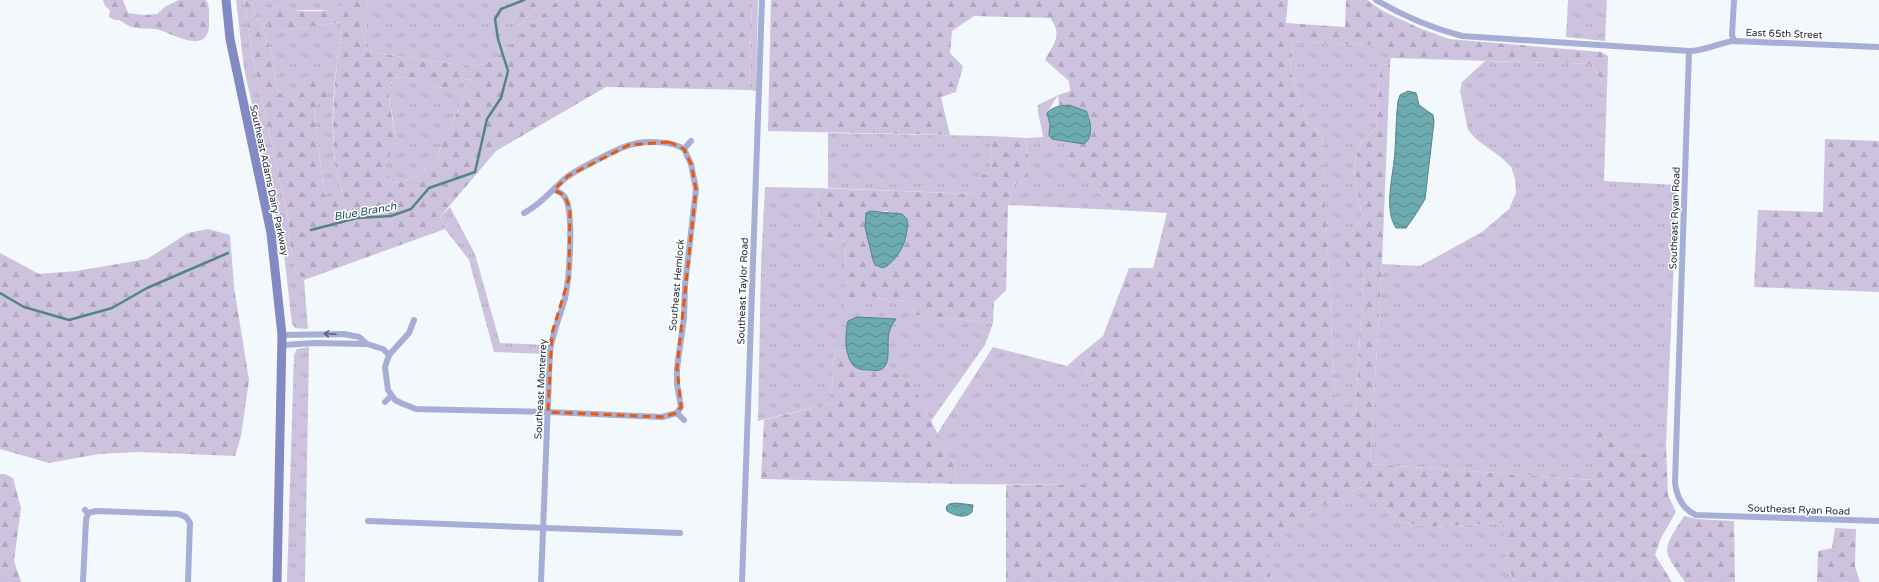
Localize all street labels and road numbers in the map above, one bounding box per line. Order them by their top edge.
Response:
street label: East 65th Street [1745,27,1823,41]
street label: Southeast Adams Dairy Parkway [247,104,291,257]
street label: Southeast Ryan Road [1667,167,1683,270]
street label: Southeast Taylor Road [735,237,751,345]
street label: Southeast Hemlock [667,238,687,332]
street label: Southeast Monterrey [532,338,550,439]
street label: Southeast Ryan Road [1747,502,1850,518]

